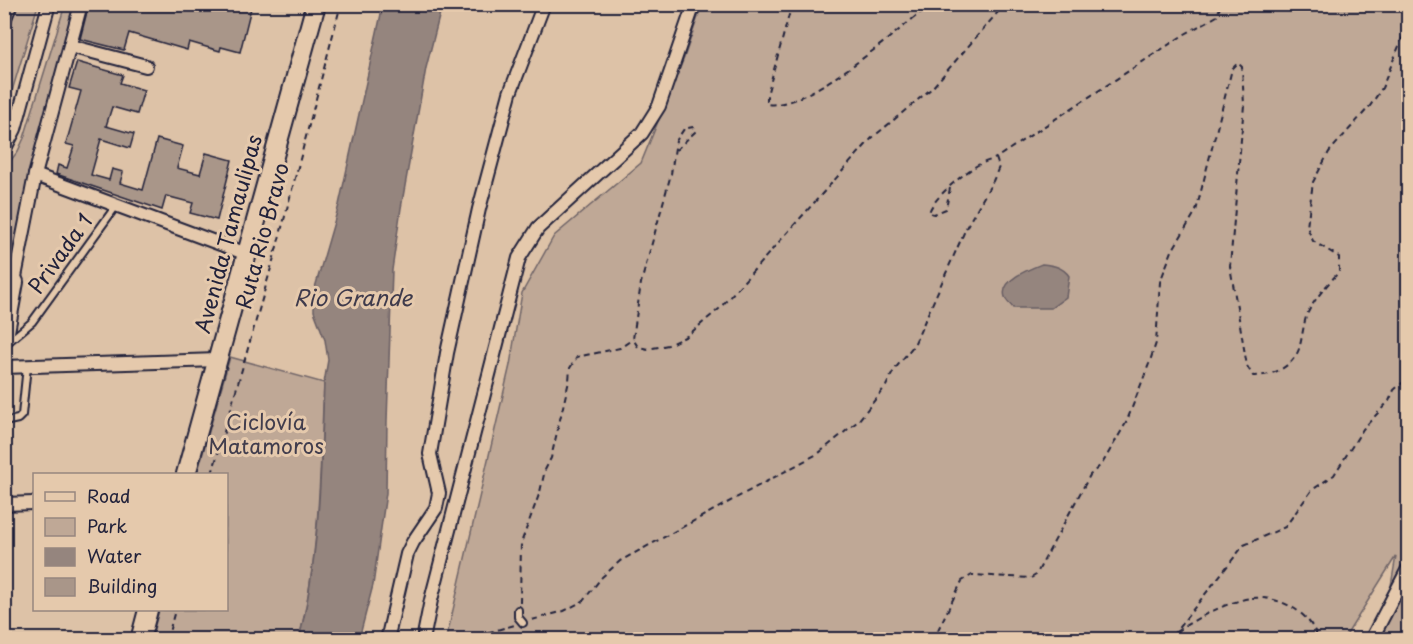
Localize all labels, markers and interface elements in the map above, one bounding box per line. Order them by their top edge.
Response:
street label: Avenida Tamaulipas [185,131,269,336]
street label: Ruta Rio Bravo [226,159,296,312]
street label: Privada 1 [19,206,100,300]
water label: Rio Grande [294,280,413,313]
park label: Ciclovía Matamoros [208,405,324,461]
legend [33,473,228,611]
text: Road [87,482,131,509]
text: Park [87,512,127,539]
text: Water [87,542,142,569]
text: Building [87,572,157,599]

